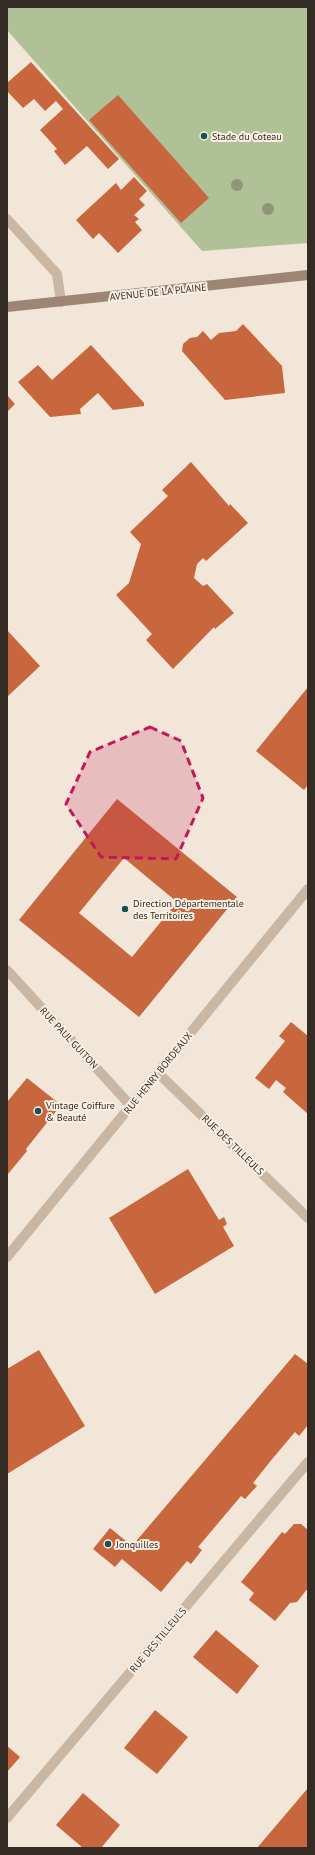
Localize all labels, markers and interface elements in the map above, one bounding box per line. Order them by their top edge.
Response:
place label: Stade du Coteau [212,130,282,143]
marker: Stade du Coteau [199,131,209,141]
street label: AVENUE DE LA PLAINE [109,280,207,304]
place label: Direction Départementale des Territoires [133,897,244,922]
marker: Direction Départementale des Territoires [120,904,130,914]
street label: RUE PAUL GUITON [37,1005,101,1071]
street label: RUE HENRY BORDEAUX [121,1029,195,1117]
place label: Vintage Coiffure & Beauté [45,1099,115,1124]
marker: Vintage Coiffure & Beauté [33,1106,43,1116]
street label: RUE DES TILLEULS [199,1112,267,1178]
place label: Jonquilles [115,1538,158,1551]
marker: Jonquilles [103,1539,113,1549]
street label: RUE DES TILLEULS [127,1605,189,1675]

